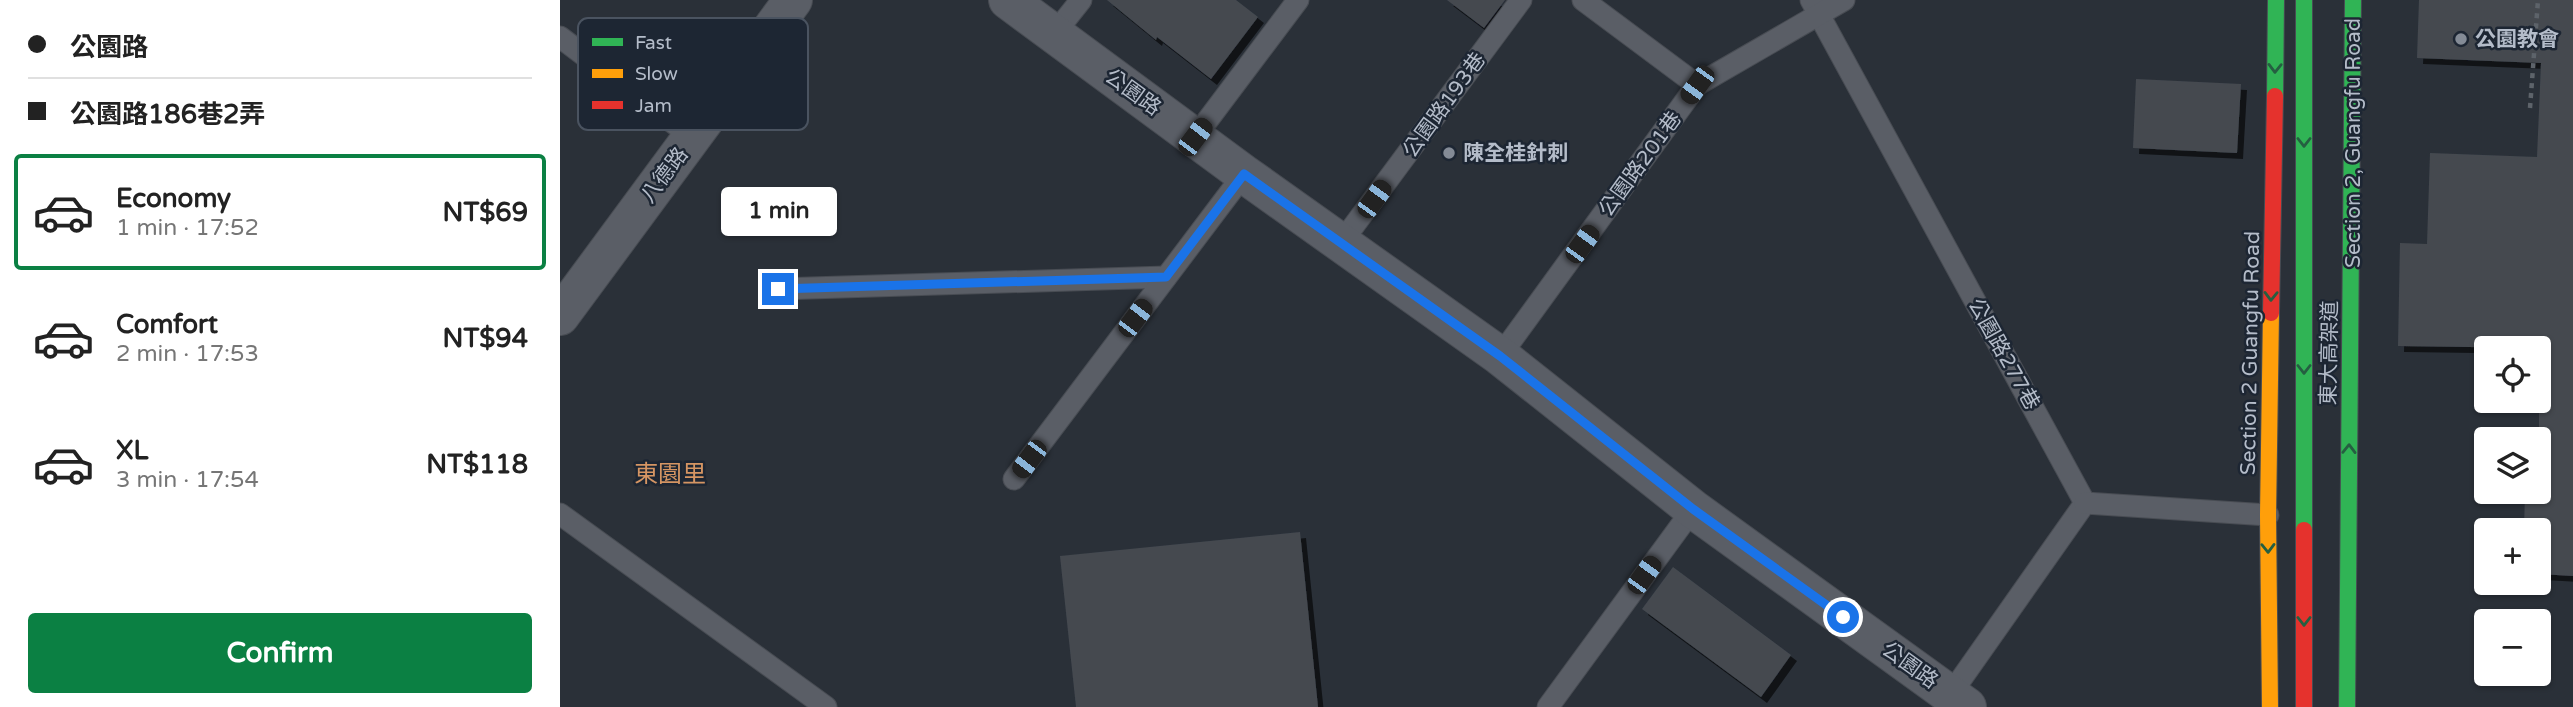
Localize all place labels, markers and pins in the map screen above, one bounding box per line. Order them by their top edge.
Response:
place label: 公園教會 [2475,27,2559,52]
marker: 公園教會 [2453,31,2469,47]
place label: 陳全桂針刺 [1463,141,1568,166]
marker: 陳全桂針刺 [1441,145,1457,161]

